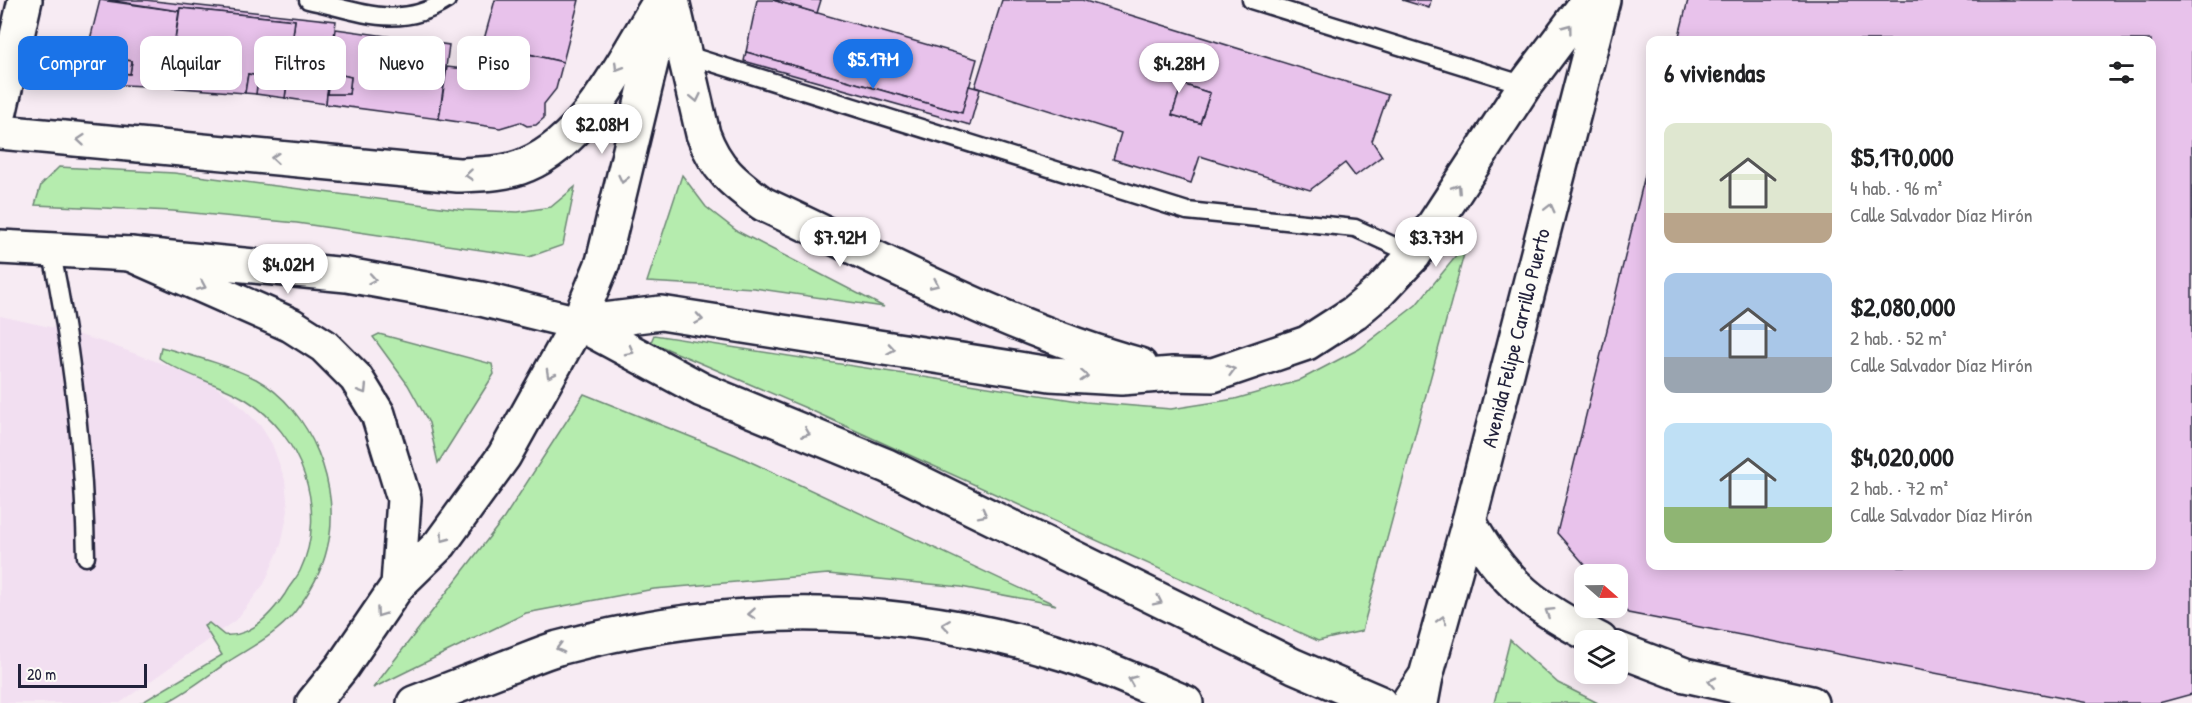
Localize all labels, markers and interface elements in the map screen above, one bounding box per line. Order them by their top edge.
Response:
one-way arrow [1561,24,1572,35]
chip: Comprar [18,36,128,90]
chip: Alquilar [140,36,242,90]
chip: Filtros [254,36,346,90]
chip: Nuevo [358,36,445,90]
chip: Piso [457,36,530,90]
pin: $5.17M [824,39,922,90]
pin: $4.28M [1130,43,1228,94]
text: $5.17M [847,45,899,72]
text: $4.28M [1153,49,1205,76]
text: 6 viviendas [1664,55,1765,90]
icon: filters [2105,56,2138,89]
one-way arrow [615,61,626,72]
one-way arrow [689,92,702,102]
pin: $2.08M [553,104,651,155]
text: $2.08M [575,110,629,137]
one-way arrow [77,134,86,147]
text: $5,170,000 [1850,139,1954,174]
icon: home [1712,147,1784,219]
one-way arrow [271,152,280,165]
one-way arrow [465,168,474,181]
one-way arrow [617,174,630,184]
text: 4 hab. · 96 m² [1850,174,1942,201]
one-way arrow [1450,184,1461,195]
text: Calle Salvador Díaz Mirón [1850,201,2032,228]
one-way arrow [1542,203,1555,213]
pin: $7.92M [791,217,889,268]
pin: $3.73M [1387,217,1485,268]
text: $7.92M [814,223,866,250]
text: $3.73M [1409,223,1463,250]
street label: Avenida Felipe Carrillo Puerto [1474,225,1557,450]
pin: $4.02M [239,244,337,295]
text: $4.02M [262,250,314,277]
one-way arrow [367,273,377,285]
one-way arrow [928,277,939,289]
one-way arrow [196,279,207,291]
text: $2,080,000 [1850,289,1955,324]
icon: home [1712,297,1784,369]
one-way arrow [694,312,703,324]
text: 2 hab. · 52 m² [1850,324,1947,351]
one-way arrow [886,342,896,355]
one-way arrow [624,344,634,355]
text: Calle Salvador Díaz Mirón [1850,351,2032,378]
one-way arrow [1225,365,1235,377]
one-way arrow [546,368,557,378]
one-way arrow [1080,369,1089,382]
one-way arrow [356,384,368,394]
one-way arrow [800,426,811,438]
text: $4,020,000 [1850,439,1954,474]
icon: home [1712,447,1784,519]
text: 2 hab. · 72 m² [1850,474,1948,501]
text: Calle Salvador Díaz Mirón [1850,501,2032,528]
one-way arrow [977,507,988,519]
one-way arrow [441,531,452,542]
north arrow [1574,564,1628,618]
map controls [1574,564,1628,684]
one-way arrow [1152,593,1163,605]
one-way arrow [376,606,387,617]
one-way arrow [747,607,756,620]
one-way arrow [1544,608,1555,619]
one-way arrow [1435,615,1447,626]
one-way arrow [941,620,950,632]
button: layers [1574,630,1628,684]
one-way arrow [555,641,566,653]
scale bar [18,661,147,688]
text: 20 m [27,663,56,685]
one-way arrow [1128,675,1139,687]
one-way arrow [1708,676,1718,689]

